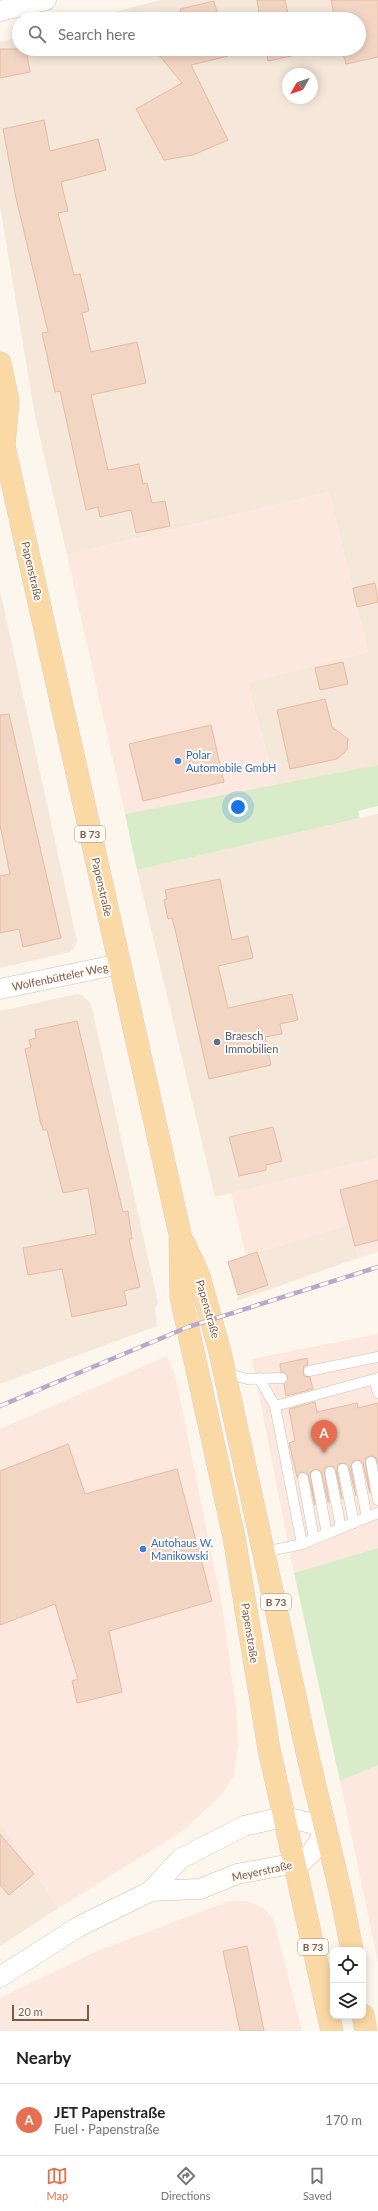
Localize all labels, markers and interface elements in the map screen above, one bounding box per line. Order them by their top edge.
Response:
search box [12,12,366,56]
icon: search [26,23,48,45]
text: Search here [58,25,135,43]
north arrow [282,68,318,104]
street label: Papenstraße [19,540,46,602]
place label: Polar Automobile GmbH [186,748,276,774]
marker: Polar Automobile GmbH [173,756,183,766]
your location [228,797,248,817]
road number: B 73 [75,826,105,842]
street label: Papenstraße [89,856,116,918]
street label: Wolfenbütteler Weg [11,960,109,993]
place label: Braesch Immobilien [225,1029,278,1055]
marker: Braesch Immobilien [212,1037,222,1047]
street label: Papenstraße [194,1278,223,1340]
pin: A [311,1420,337,1453]
place label: Autohaus W. Manikowski [151,1536,213,1562]
marker: Autohaus W. Manikowski [138,1544,148,1554]
road number: B 73 [261,1594,291,1610]
street label: Papenstraße [239,1602,262,1664]
street label: Meyerstraße [231,1858,293,1883]
road number: B 73 [298,1939,328,1955]
map controls [330,1947,366,2019]
button: locate [330,1947,366,1983]
button: layers [330,1983,366,2019]
scale bar [12,2003,89,2022]
text: 20 m [18,2005,43,2018]
text: Nearby [16,2047,71,2068]
text: JET Papenstraße [54,2103,165,2121]
text: A [24,2112,34,2128]
text: 170 m [325,2112,362,2128]
text: Fuel · Papenstraße [54,2121,159,2137]
tab: Map [46,2165,68,2202]
tab: Directions [161,2165,210,2202]
tab: Saved [303,2165,332,2202]

